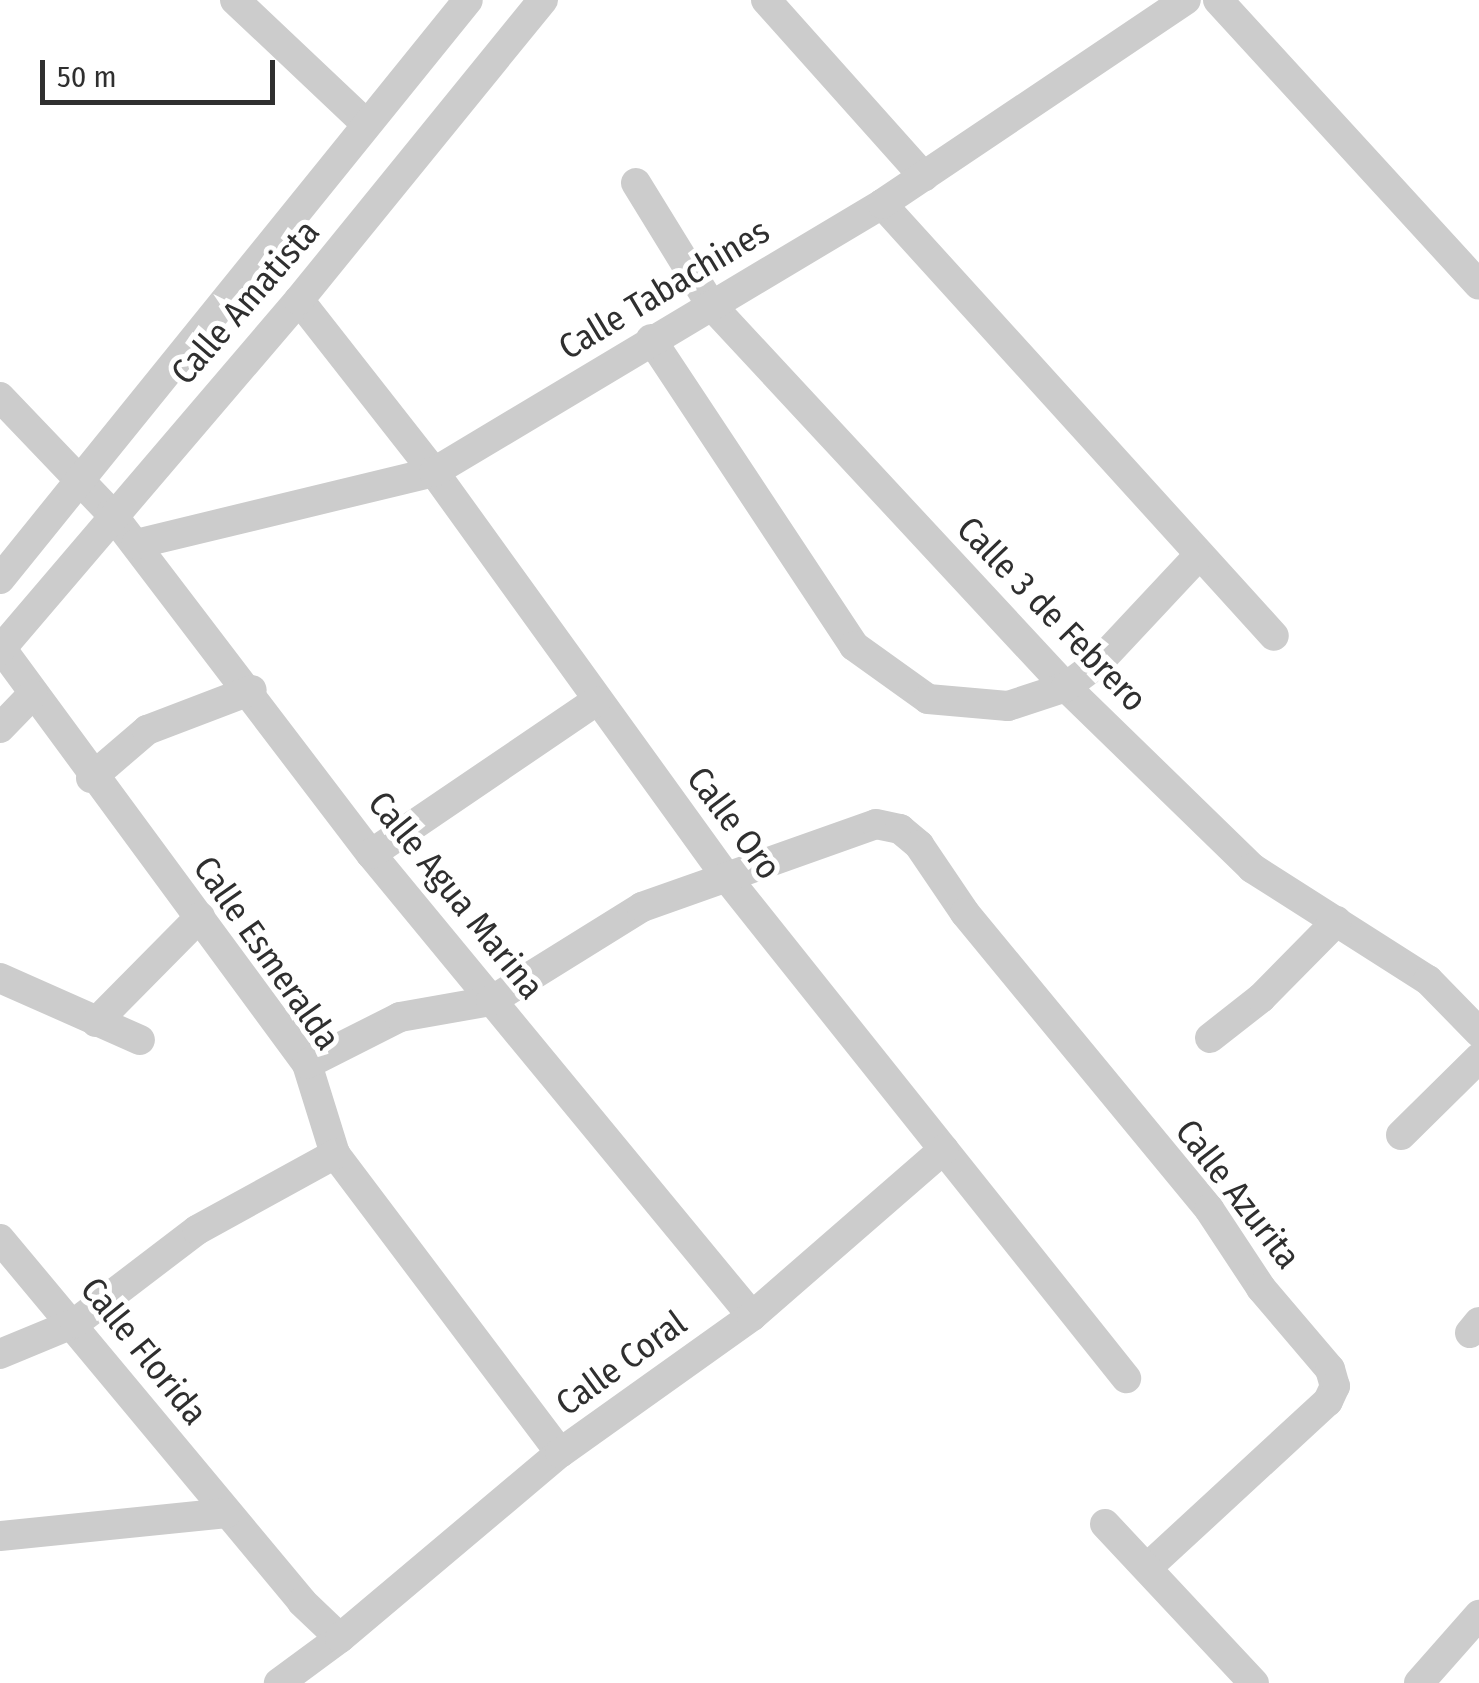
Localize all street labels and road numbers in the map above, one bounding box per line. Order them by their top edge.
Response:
street label: Calle Tabachines [551,210,777,368]
street label: Calle Amatista [162,211,328,393]
street label: Calle 3 de Febrero [948,508,1156,720]
street label: Calle Oro [678,759,790,887]
street label: Calle Agua Marina [359,783,553,1007]
street label: Calle Esmeralda [185,848,349,1058]
street label: Calle Azurita [1167,1111,1309,1277]
street label: Calle Florida [72,1269,216,1433]
street label: Calle Coral [548,1302,694,1424]

